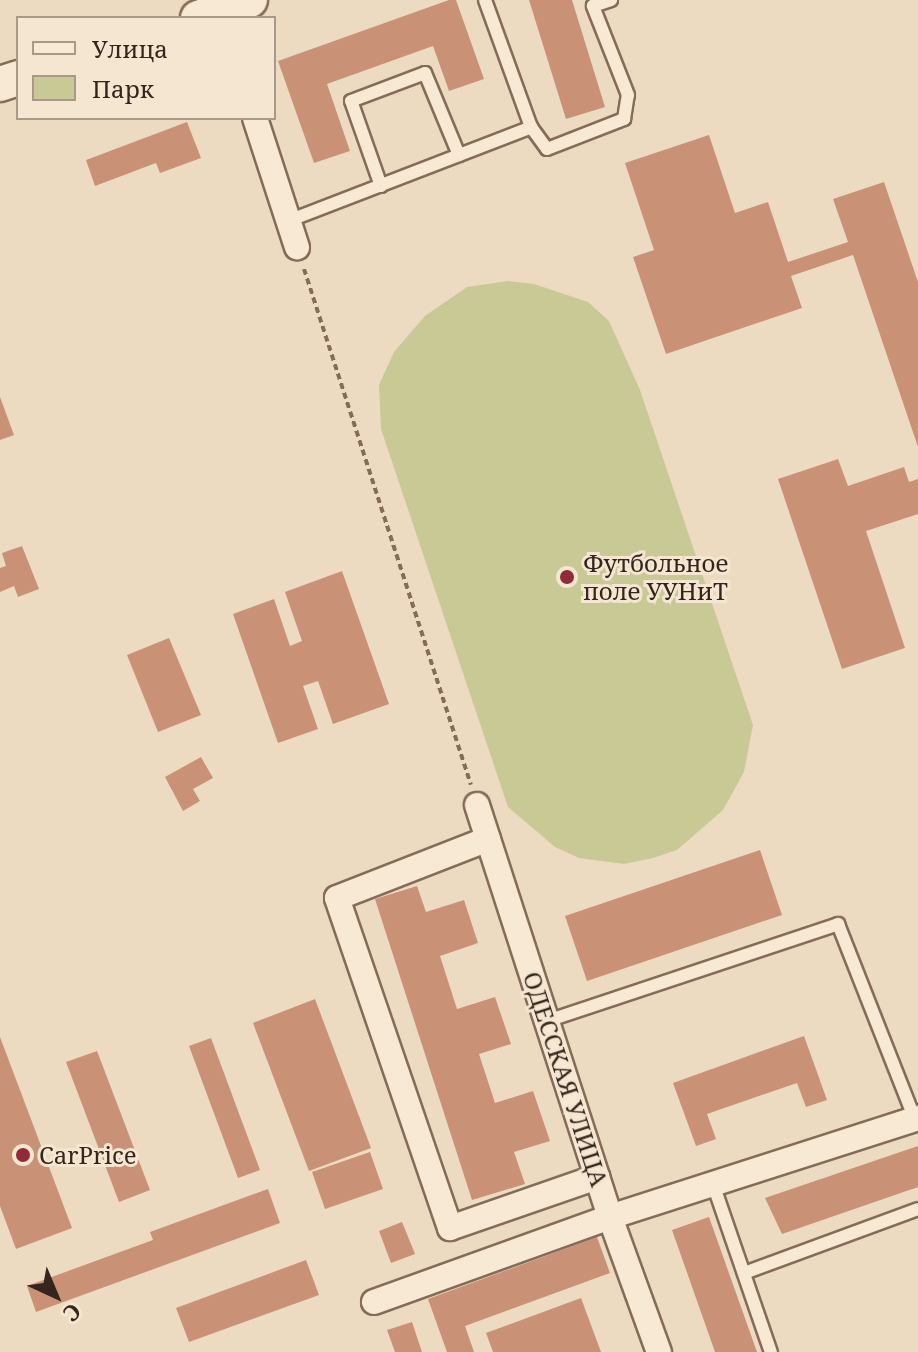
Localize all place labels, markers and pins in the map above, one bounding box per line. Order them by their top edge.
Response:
place label: Футбольное поле УУНиТ [583,549,728,605]
marker: Футбольное поле УУНиТ [558,568,576,586]
place label: CarPrice [39,1141,137,1169]
marker: CarPrice [14,1146,32,1164]

